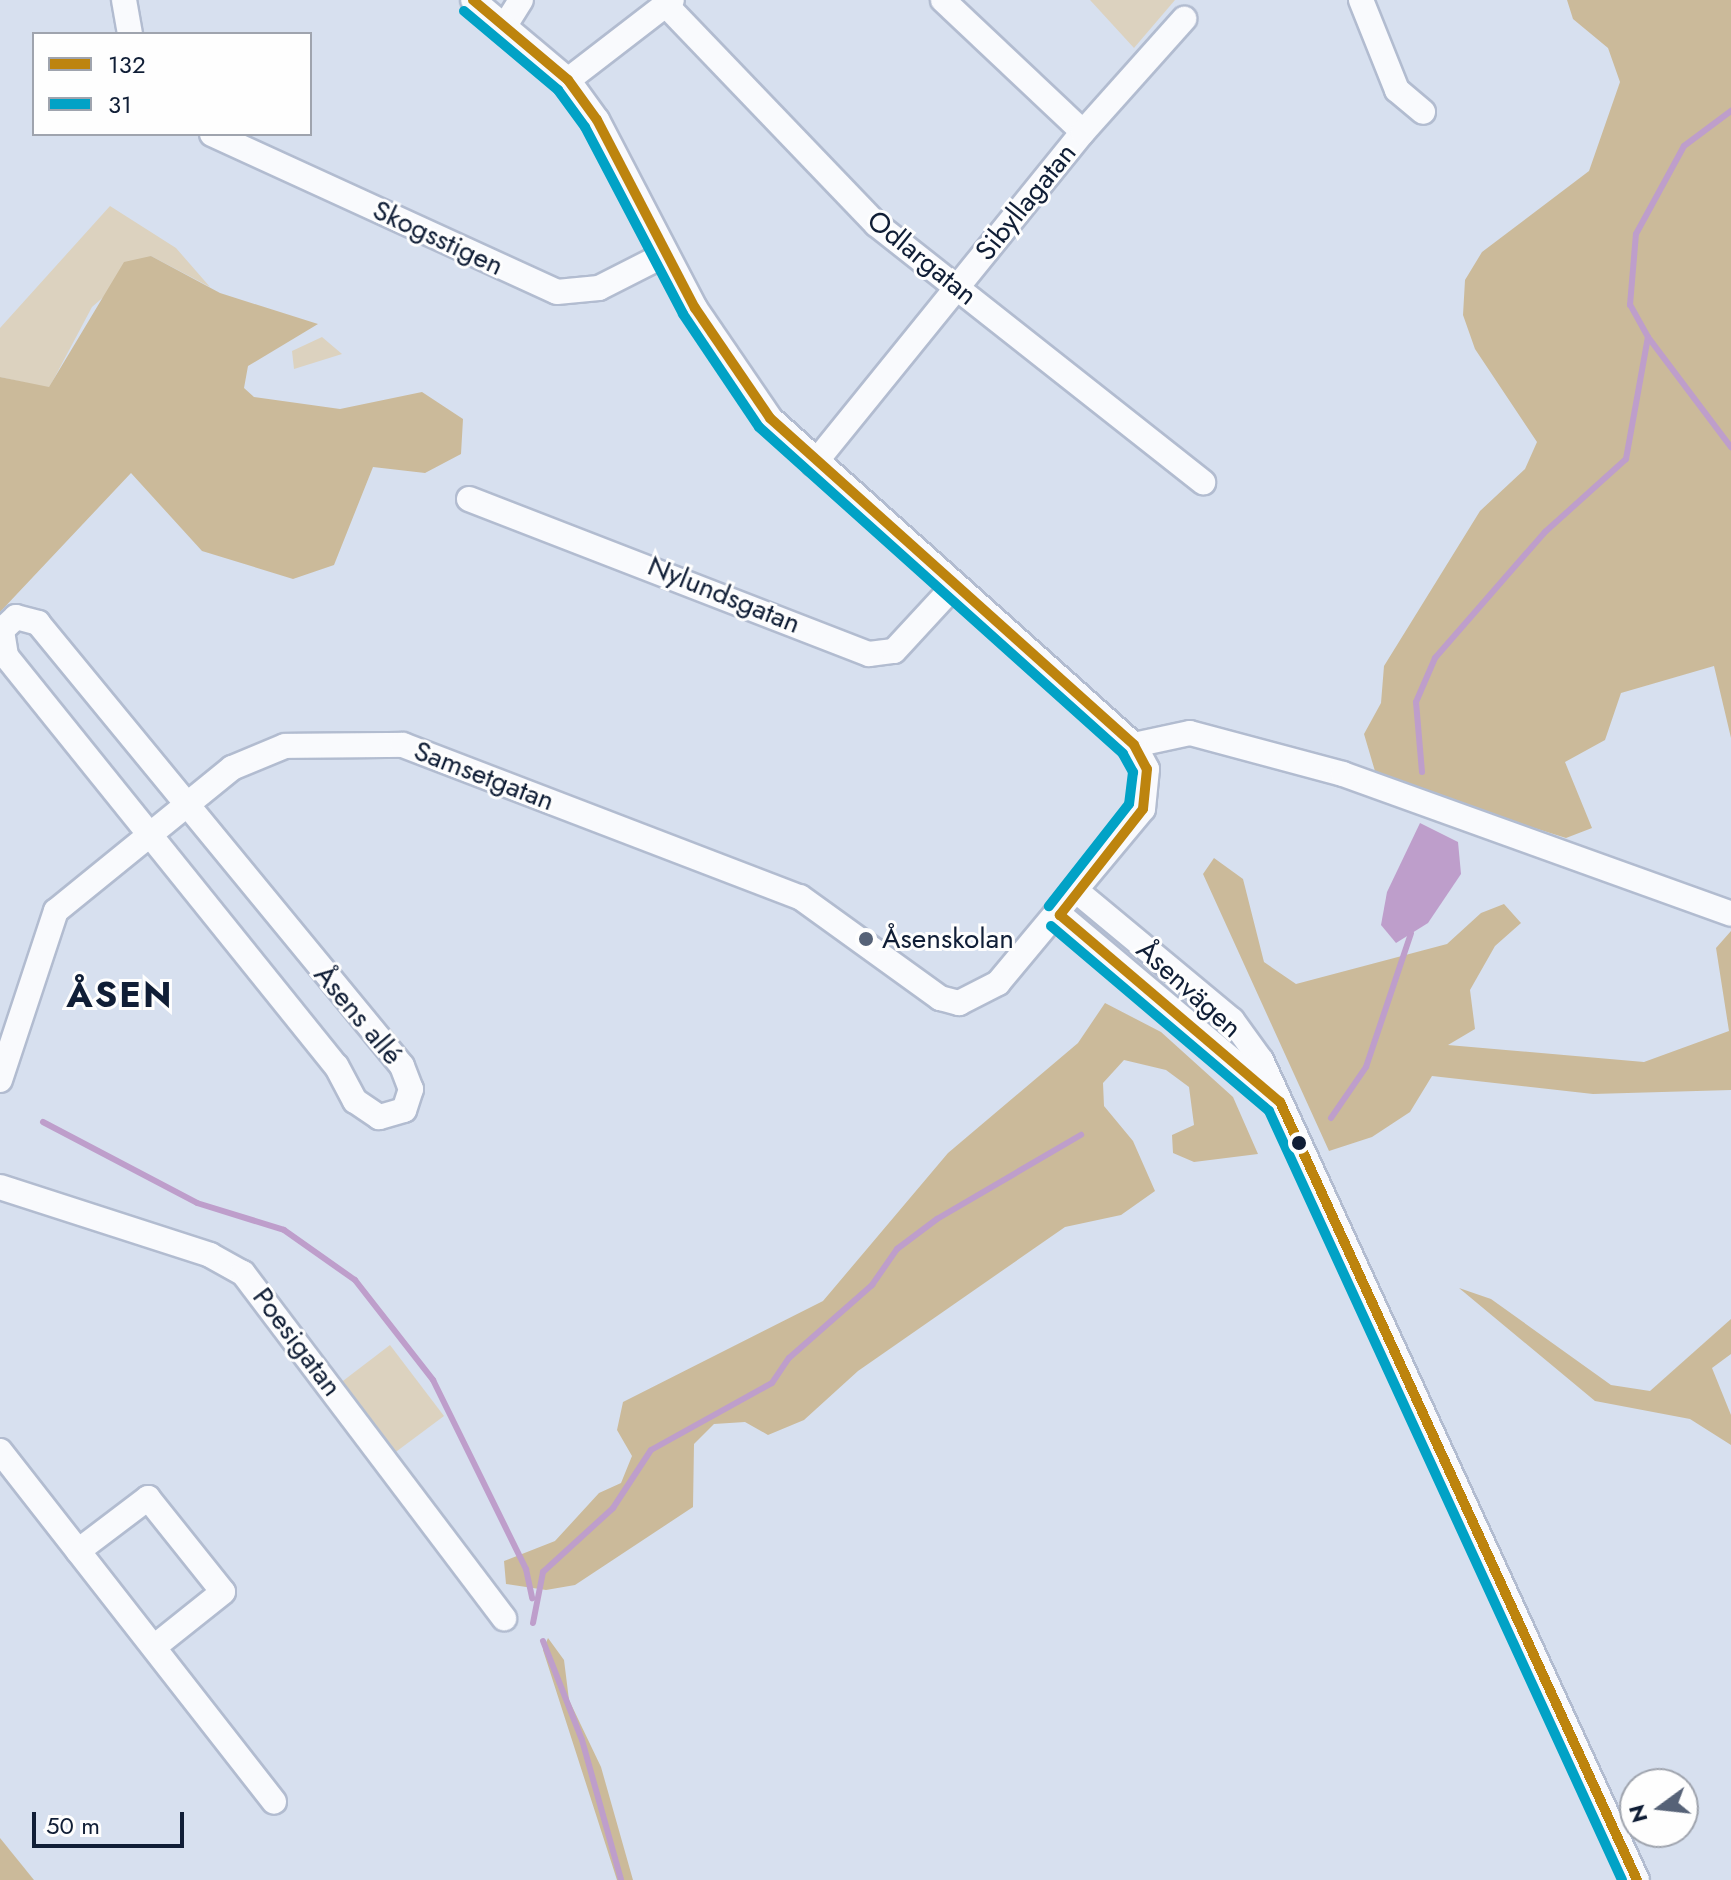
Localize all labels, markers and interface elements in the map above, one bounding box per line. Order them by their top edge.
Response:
legend [32,32,312,136]
text: 132 [108,47,146,82]
text: 31 [108,87,132,122]
street label: Sibyllagatan [969,137,1083,267]
street label: Skogsstigen [367,193,509,283]
street label: Odlargatan [860,204,984,312]
street label: Nylundsgatan [643,549,805,641]
street label: Samsetgatan [409,734,559,818]
place label: Åsenskolan [882,922,1014,956]
marker: Åsenskolan [857,930,875,948]
street label: Åsenvägen [1130,933,1248,1045]
street label: Åsens allé [307,958,409,1072]
district label: ÅSEN [66,973,174,1017]
unlabelled marker [1291,1135,1307,1151]
street label: Poesigatan [245,1281,349,1403]
north arrow [1619,1768,1699,1848]
scale bar [36,1796,188,1846]
text: N [1620,1801,1655,1826]
text: 50 m [46,1808,100,1843]

